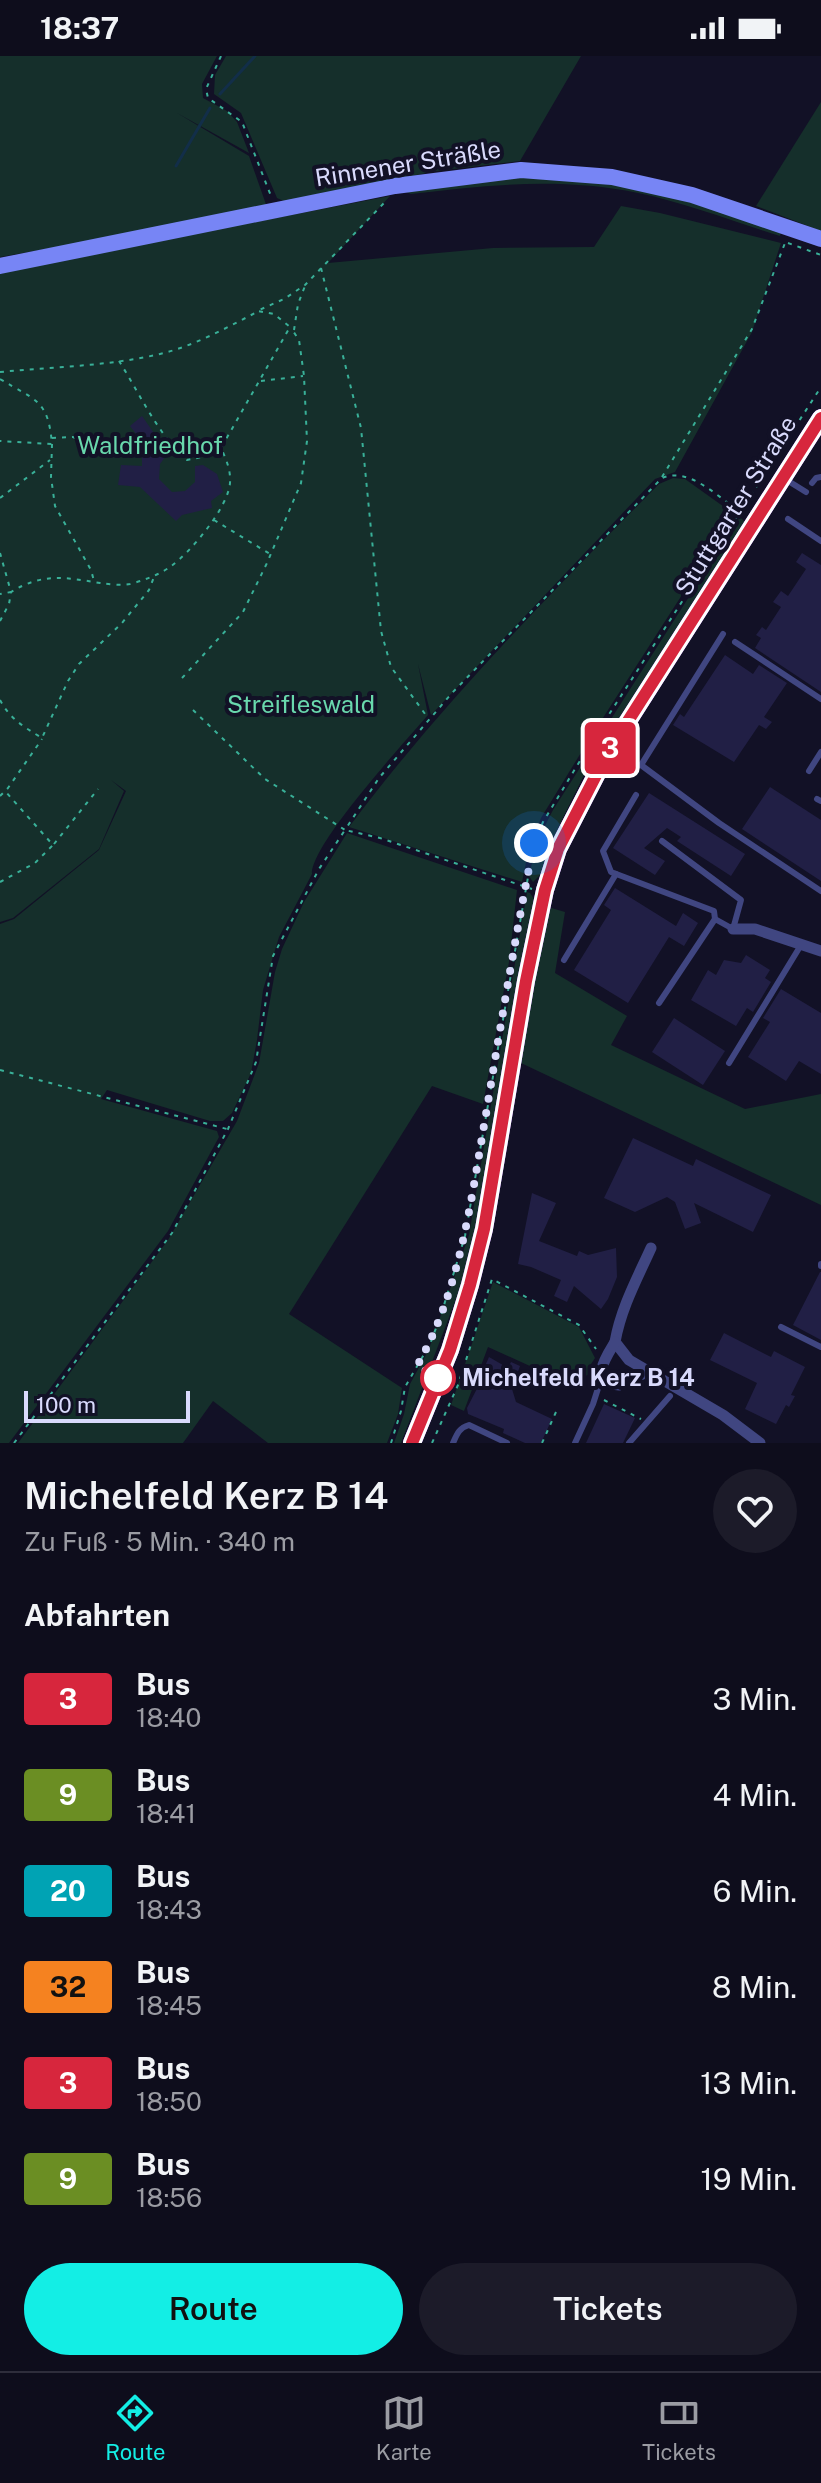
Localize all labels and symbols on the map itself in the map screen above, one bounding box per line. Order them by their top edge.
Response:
street label: Rinnener Sträßle [313,135,503,192]
street label: Stuttgarter Straße [669,411,802,600]
park label: Waldfriedhof [77,431,223,459]
park label: Streifleswald [227,690,375,718]
line badge: 3 [584,722,636,774]
your location [514,823,554,863]
marker: Michelfeld Kerz B 14 [421,1361,455,1395]
place label: Michelfeld Kerz B 14 [462,1363,695,1391]
scale bar [24,1387,190,1423]

